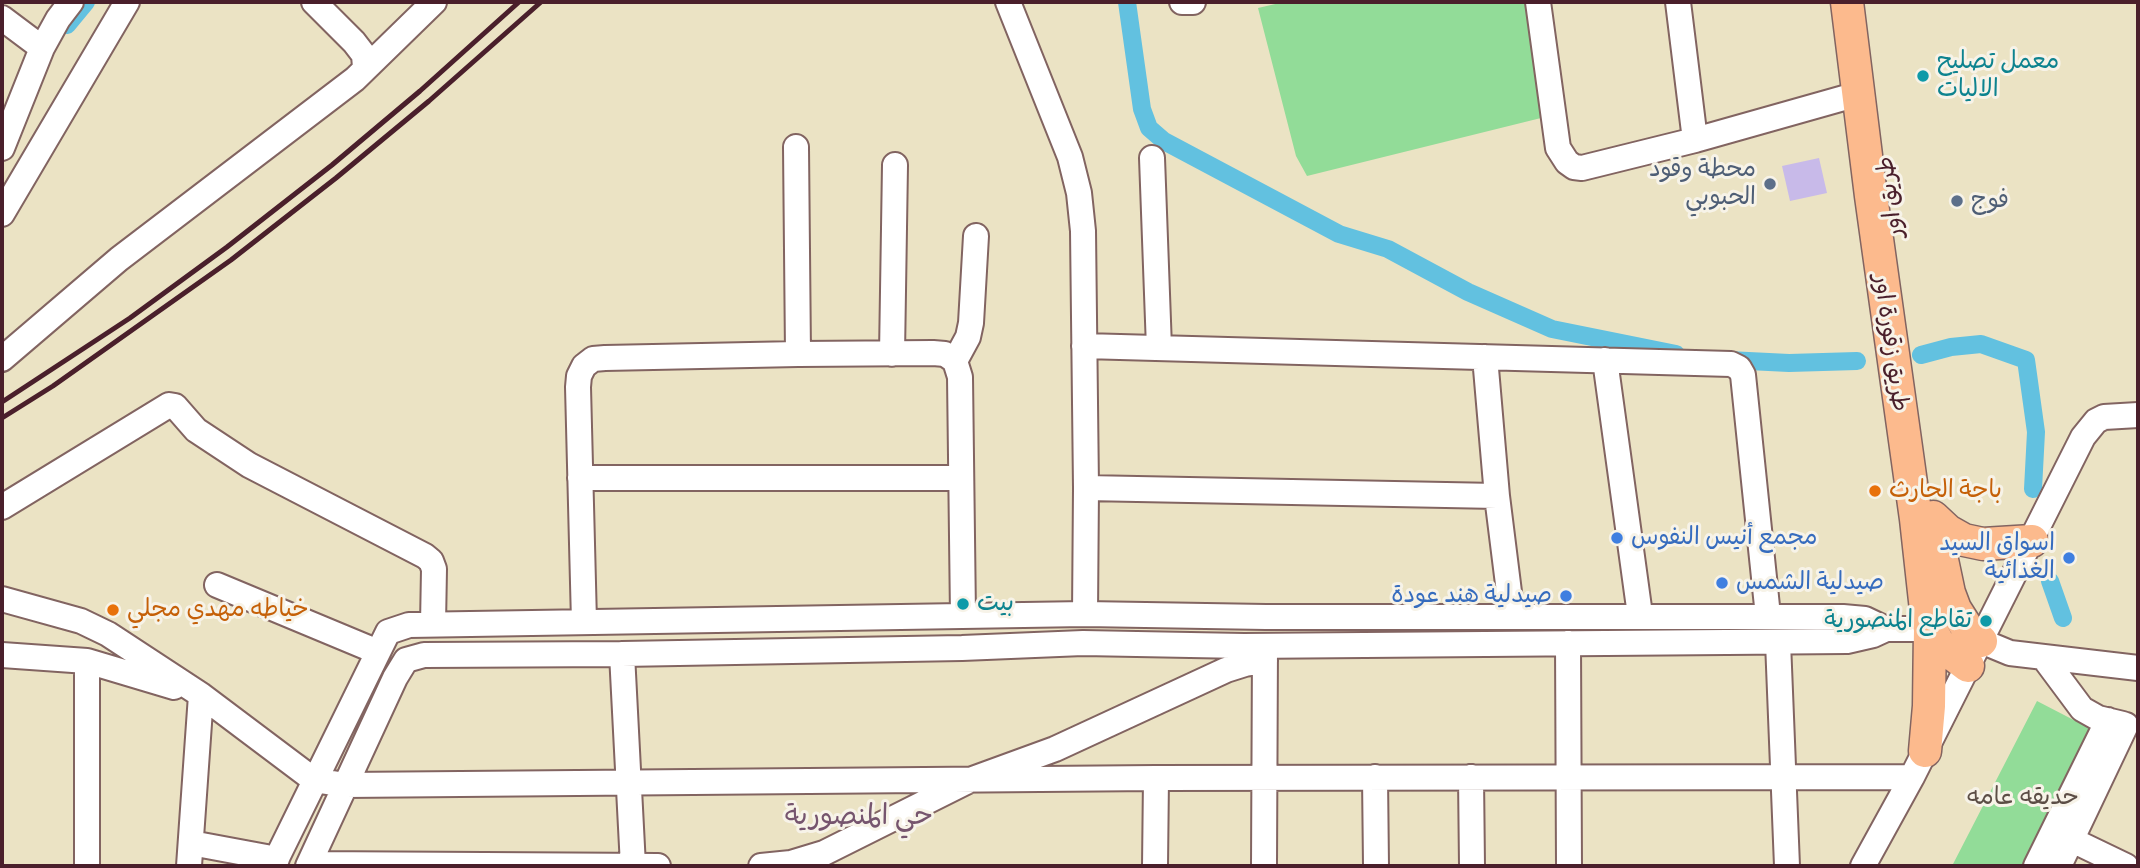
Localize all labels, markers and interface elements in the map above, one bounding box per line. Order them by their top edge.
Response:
place label: معمل تصليح الاليات [1937,48,2059,104]
marker: معمل تصليح الاليات [1915,68,1931,84]
street label: طريق اور [1872,155,1910,239]
place label: محطة وقود الحبوبي [1649,156,1756,212]
marker: محطة وقود الحبوبي [1762,176,1778,192]
place label: فوج [1971,187,2009,215]
marker: فوج [1949,193,1965,209]
street label: طريق زقورة اور [1866,272,1914,414]
place label: باجة الحارث [1889,477,2002,505]
marker: باجة الحارث [1867,483,1883,499]
place label: مجمع أنيس النفوس [1631,524,1817,552]
marker: مجمع أنيس النفوس [1609,530,1625,546]
place label: اسواق السيد الغذائية [1939,530,2055,586]
marker: اسواق السيد الغذائية [2061,550,2077,566]
place label: صيدلية الشمس [1736,569,1884,597]
marker: صيدلية الشمس [1714,575,1730,591]
place label: صيدلية هند عودة [1391,582,1552,610]
marker: صيدلية هند عودة [1558,588,1574,604]
place label: بيت [977,590,1014,618]
place label: خياطه مهدي مجلي [127,596,309,624]
marker: بيت [955,596,971,612]
marker: خياطه مهدي مجلي [105,602,121,618]
place label: تقاطع المنصورية [1824,607,1972,635]
marker: تقاطع المنصورية [1978,613,1994,629]
park label: حديقه عامه [1967,784,2079,812]
district label: حي المنصورية [785,800,933,834]

